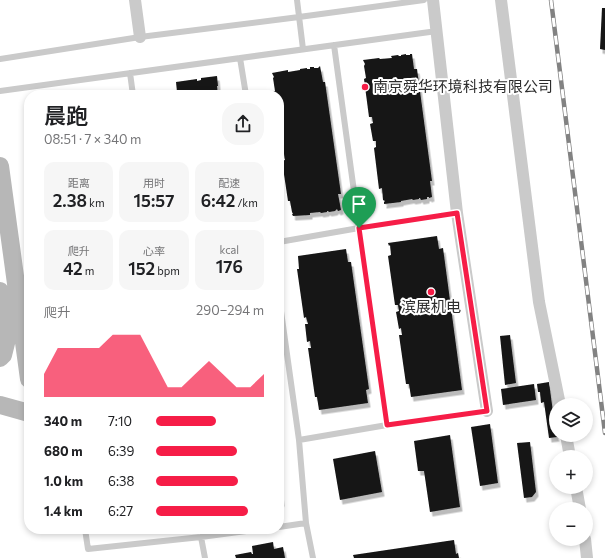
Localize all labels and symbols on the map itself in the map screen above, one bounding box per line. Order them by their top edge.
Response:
place label: 南京舜华环境科技有限公司 [373,77,553,95]
marker: 南京舜华环境科技有限公司 [360,82,370,92]
pin [342,187,376,228]
marker: 滨展机电 [426,287,436,297]
place label: 滨展机电 [401,297,461,315]

